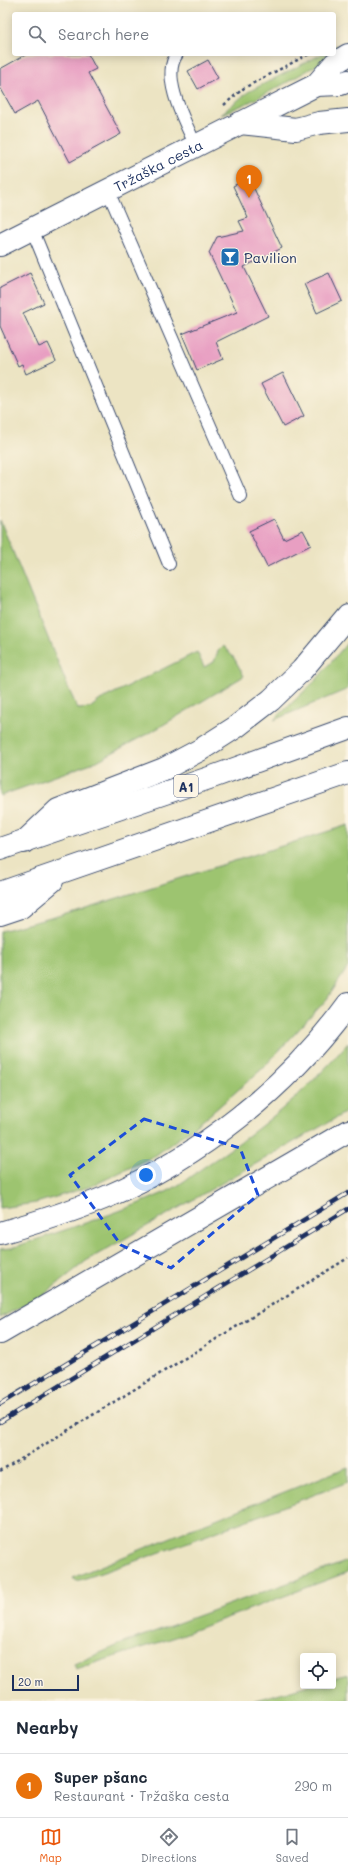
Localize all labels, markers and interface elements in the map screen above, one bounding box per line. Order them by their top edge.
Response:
search box [12,12,336,56]
icon: search [26,23,48,45]
text: Search here [58,24,149,44]
street label: Tržaška cesta [110,135,206,196]
pin: 1 [236,165,262,198]
bar icon: Pavilion [219,246,241,268]
place label: Pavilion [244,248,297,267]
road number: A1 [174,775,198,797]
your location [136,1165,156,1185]
map controls [300,1653,336,1689]
button: locate [300,1653,336,1689]
scale bar [12,1673,79,1692]
text: 20 m [18,1674,43,1689]
text: Nearby [16,1716,78,1738]
text: Super pšanc [54,1767,147,1787]
text: 1 [26,1777,32,1794]
text: 290 m [295,1777,332,1794]
text: Restaurant · Tržaška cesta [54,1787,230,1804]
tab: Map [40,1826,62,1865]
tab: Directions [141,1826,197,1865]
tab: Saved [276,1826,308,1865]

